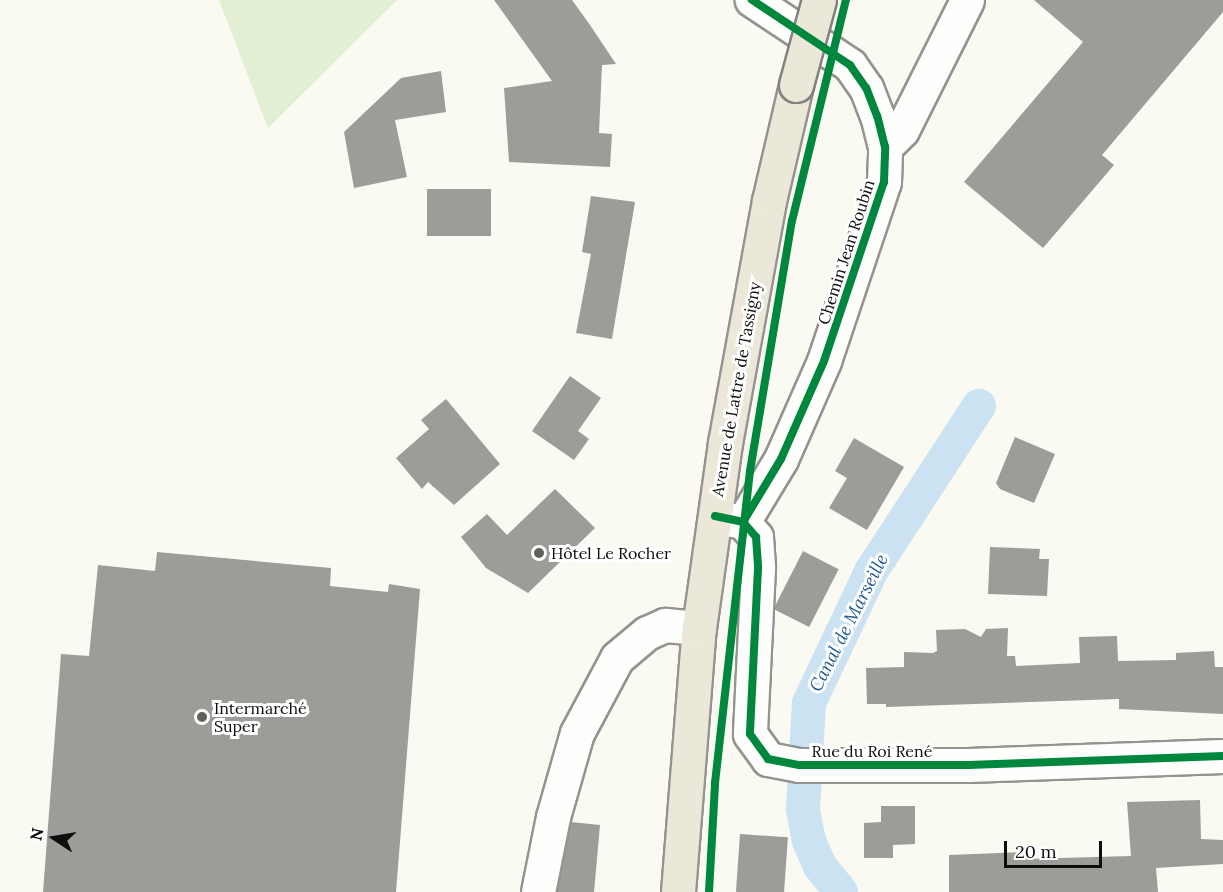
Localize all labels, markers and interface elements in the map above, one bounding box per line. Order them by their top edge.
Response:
street label: Chemin Jean Roubin [814,177,878,327]
street label: Avenue de Lattre de Tassigny [708,280,764,498]
place label: Hôtel Le Rocher [551,543,671,563]
marker: Hôtel Le Rocher [532,546,546,560]
water label: Canal de Marseille [805,551,893,695]
place label: Intermarché Super [214,698,307,736]
marker: Intermarché Super [195,710,209,724]
street label: Rue du Roi René [812,741,932,761]
north arrow [24,808,84,868]
text: N [25,826,47,842]
scale bar [1007,829,1104,867]
text: 20 m [1015,840,1057,863]

